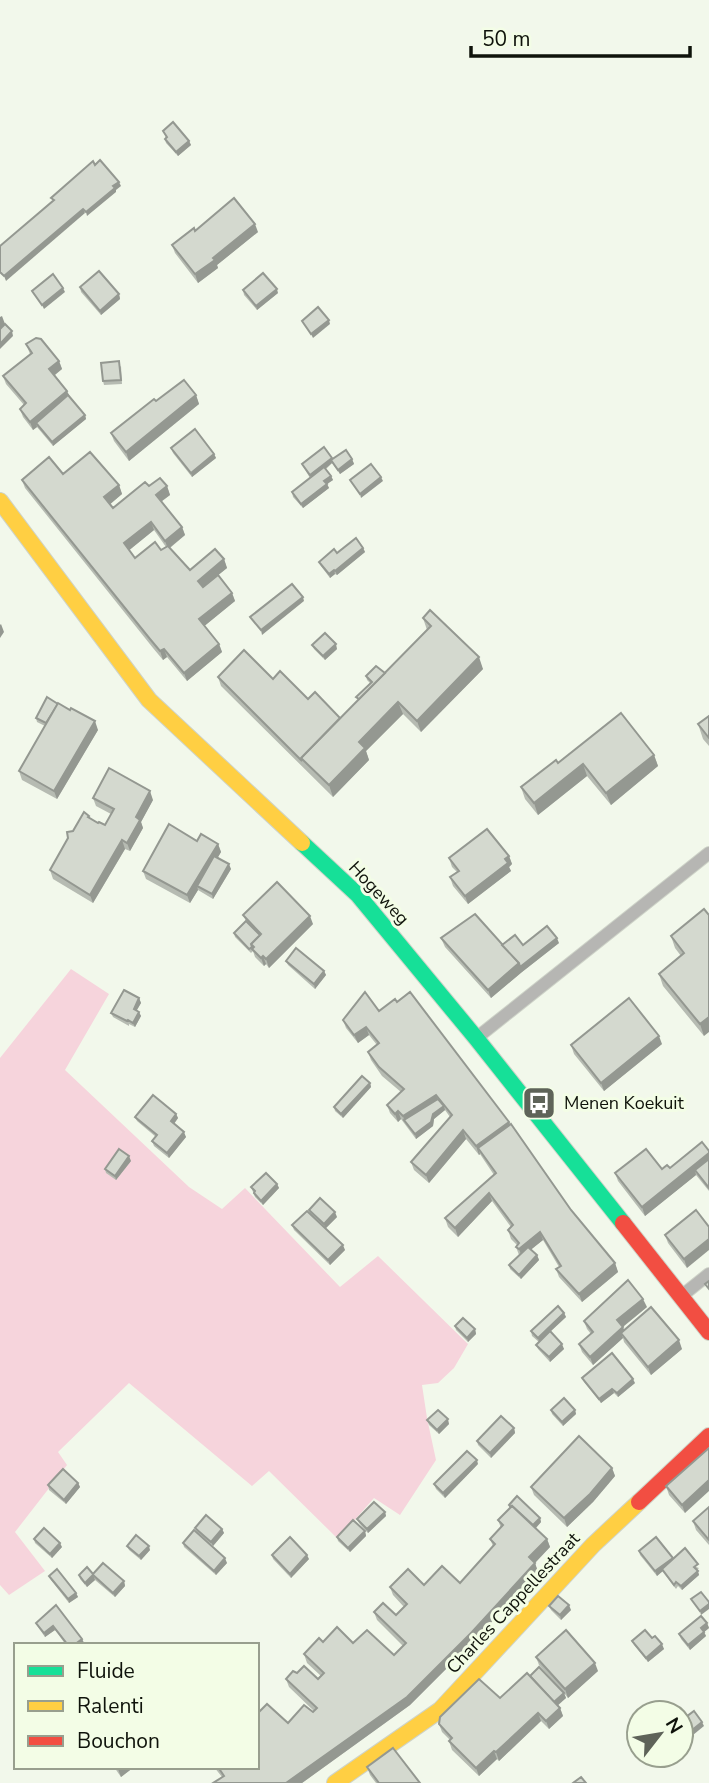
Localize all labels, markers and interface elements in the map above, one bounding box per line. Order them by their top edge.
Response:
scale bar [471,14,690,58]
text: 50 m [482,25,531,53]
street label: Hogeweg [343,856,415,930]
bus stop icon: Menen Koekuit [520,1084,558,1122]
place label: Menen Koekuit [564,1091,685,1115]
street label: Charles Cappellestraat [441,1527,585,1679]
legend [14,1643,259,1769]
text: Fluide [77,1657,135,1685]
text: Ralenti [77,1692,144,1720]
north arrow [625,1699,695,1769]
text: N [659,1713,689,1739]
text: Bouchon [77,1727,160,1755]

